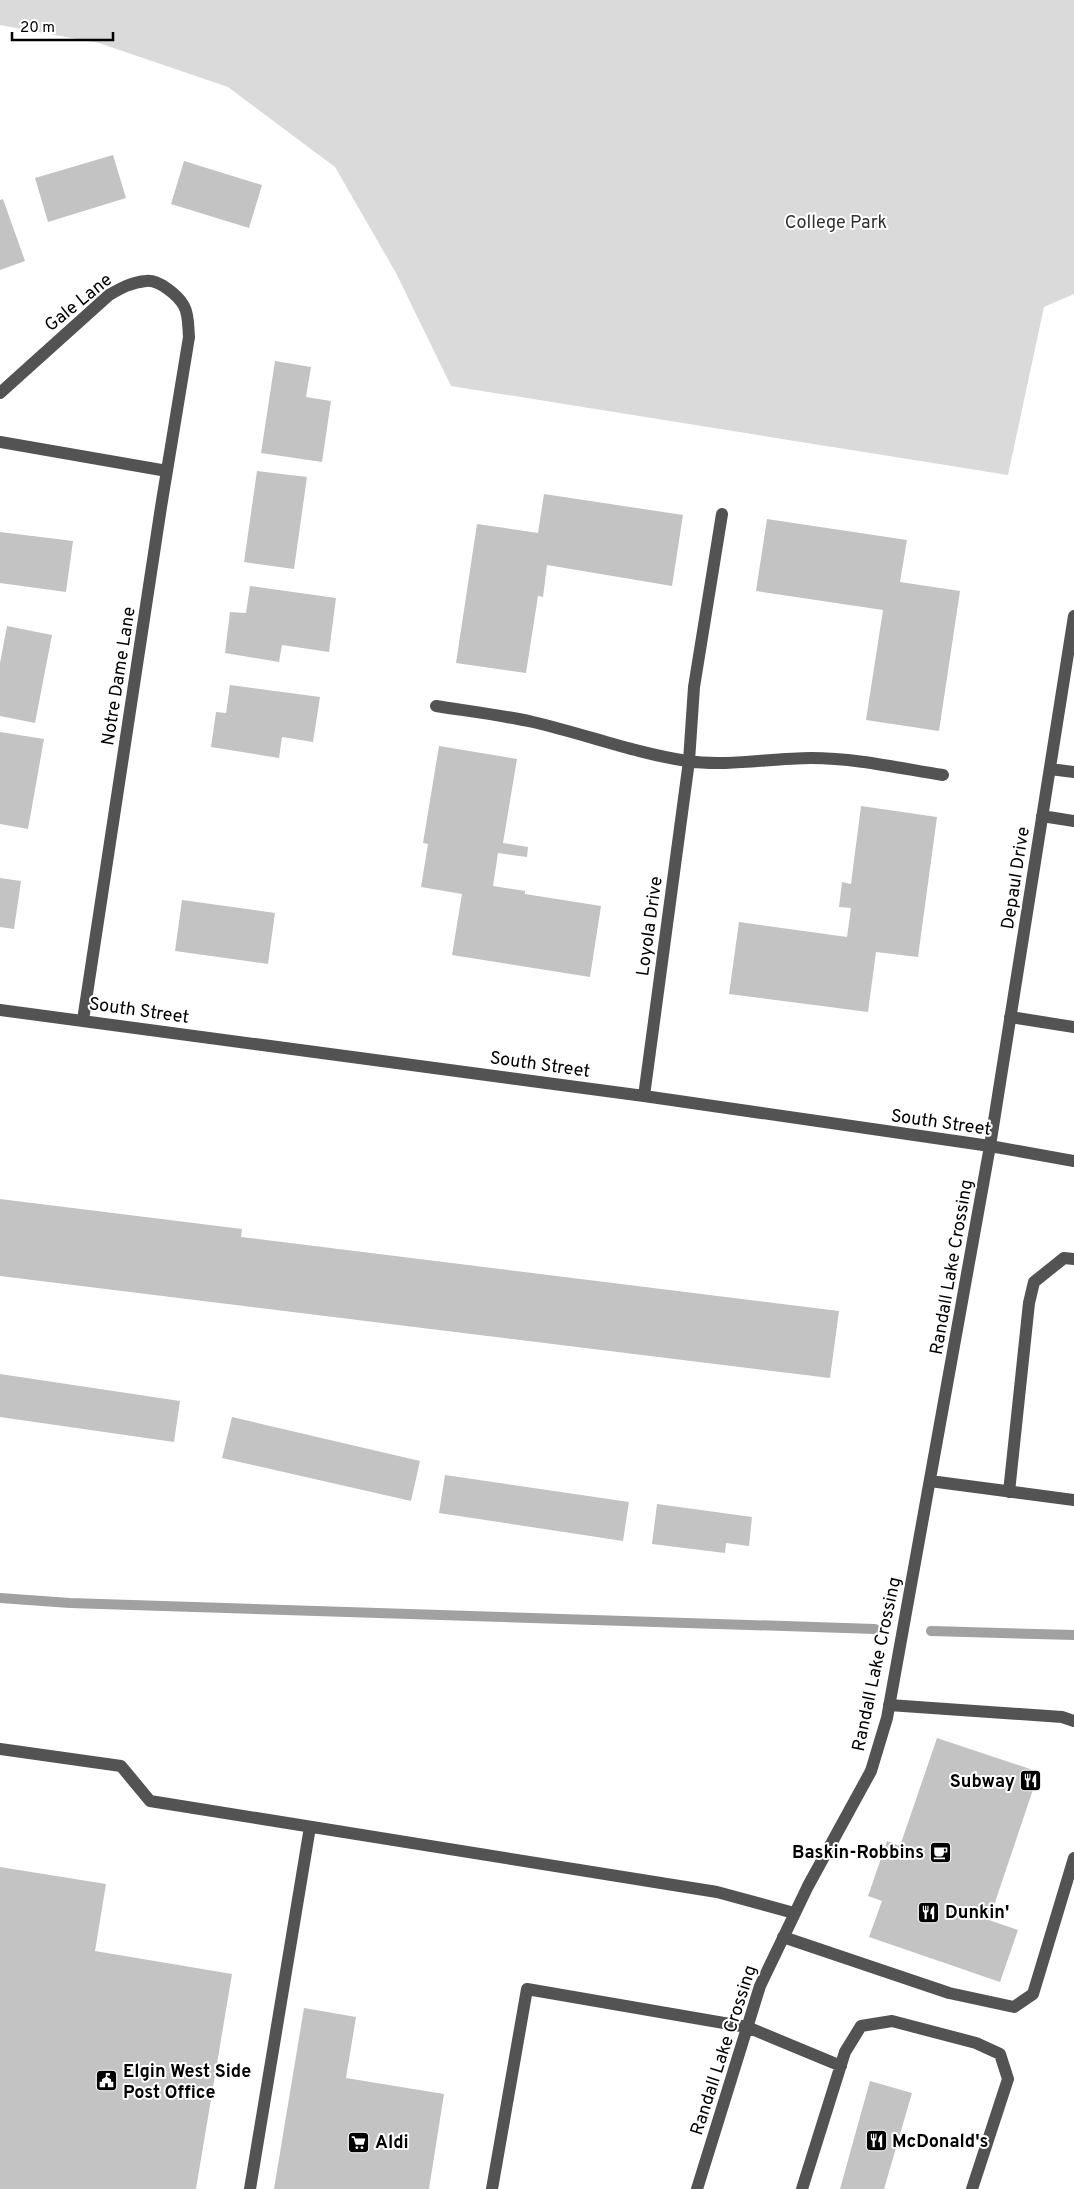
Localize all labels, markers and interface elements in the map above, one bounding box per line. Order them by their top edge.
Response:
scale bar [12,10,114,42]
text: 20 m [20,19,55,38]
park label: College Park [785,212,887,235]
street label: Gale Lane [40,269,117,337]
street label: Notre Dame Lane [97,605,142,747]
street label: Depaul Drive [997,825,1036,931]
street label: Loyola Drive [632,875,669,978]
street label: South Street [87,993,190,1030]
street label: South Street [488,1047,591,1084]
street label: South Street [889,1105,992,1142]
street label: Randall Lake Crossing [926,1178,979,1357]
street label: Randall Lake Crossing [848,1575,907,1754]
restaurant icon: Subway [1019,1769,1043,1793]
place label: Subway [950,1771,1015,1794]
cafe icon: Baskin-Robbins [928,1840,952,1864]
place label: Baskin-Robbins [792,1842,924,1865]
restaurant icon: Dunkin' [917,1900,941,1924]
place label: Dunkin' [945,1902,1009,1925]
street label: Randall Lake Crossing [686,1962,763,2139]
place label: Elgin West Side Post Office [123,2061,251,2105]
public building icon: Elgin West Side Post Office [95,2069,119,2093]
restaurant icon: McDonald's [864,2129,888,2153]
supermarket icon: Aldi [347,2130,371,2154]
place label: McDonald's [892,2131,988,2154]
place label: Aldi [375,2132,409,2155]

